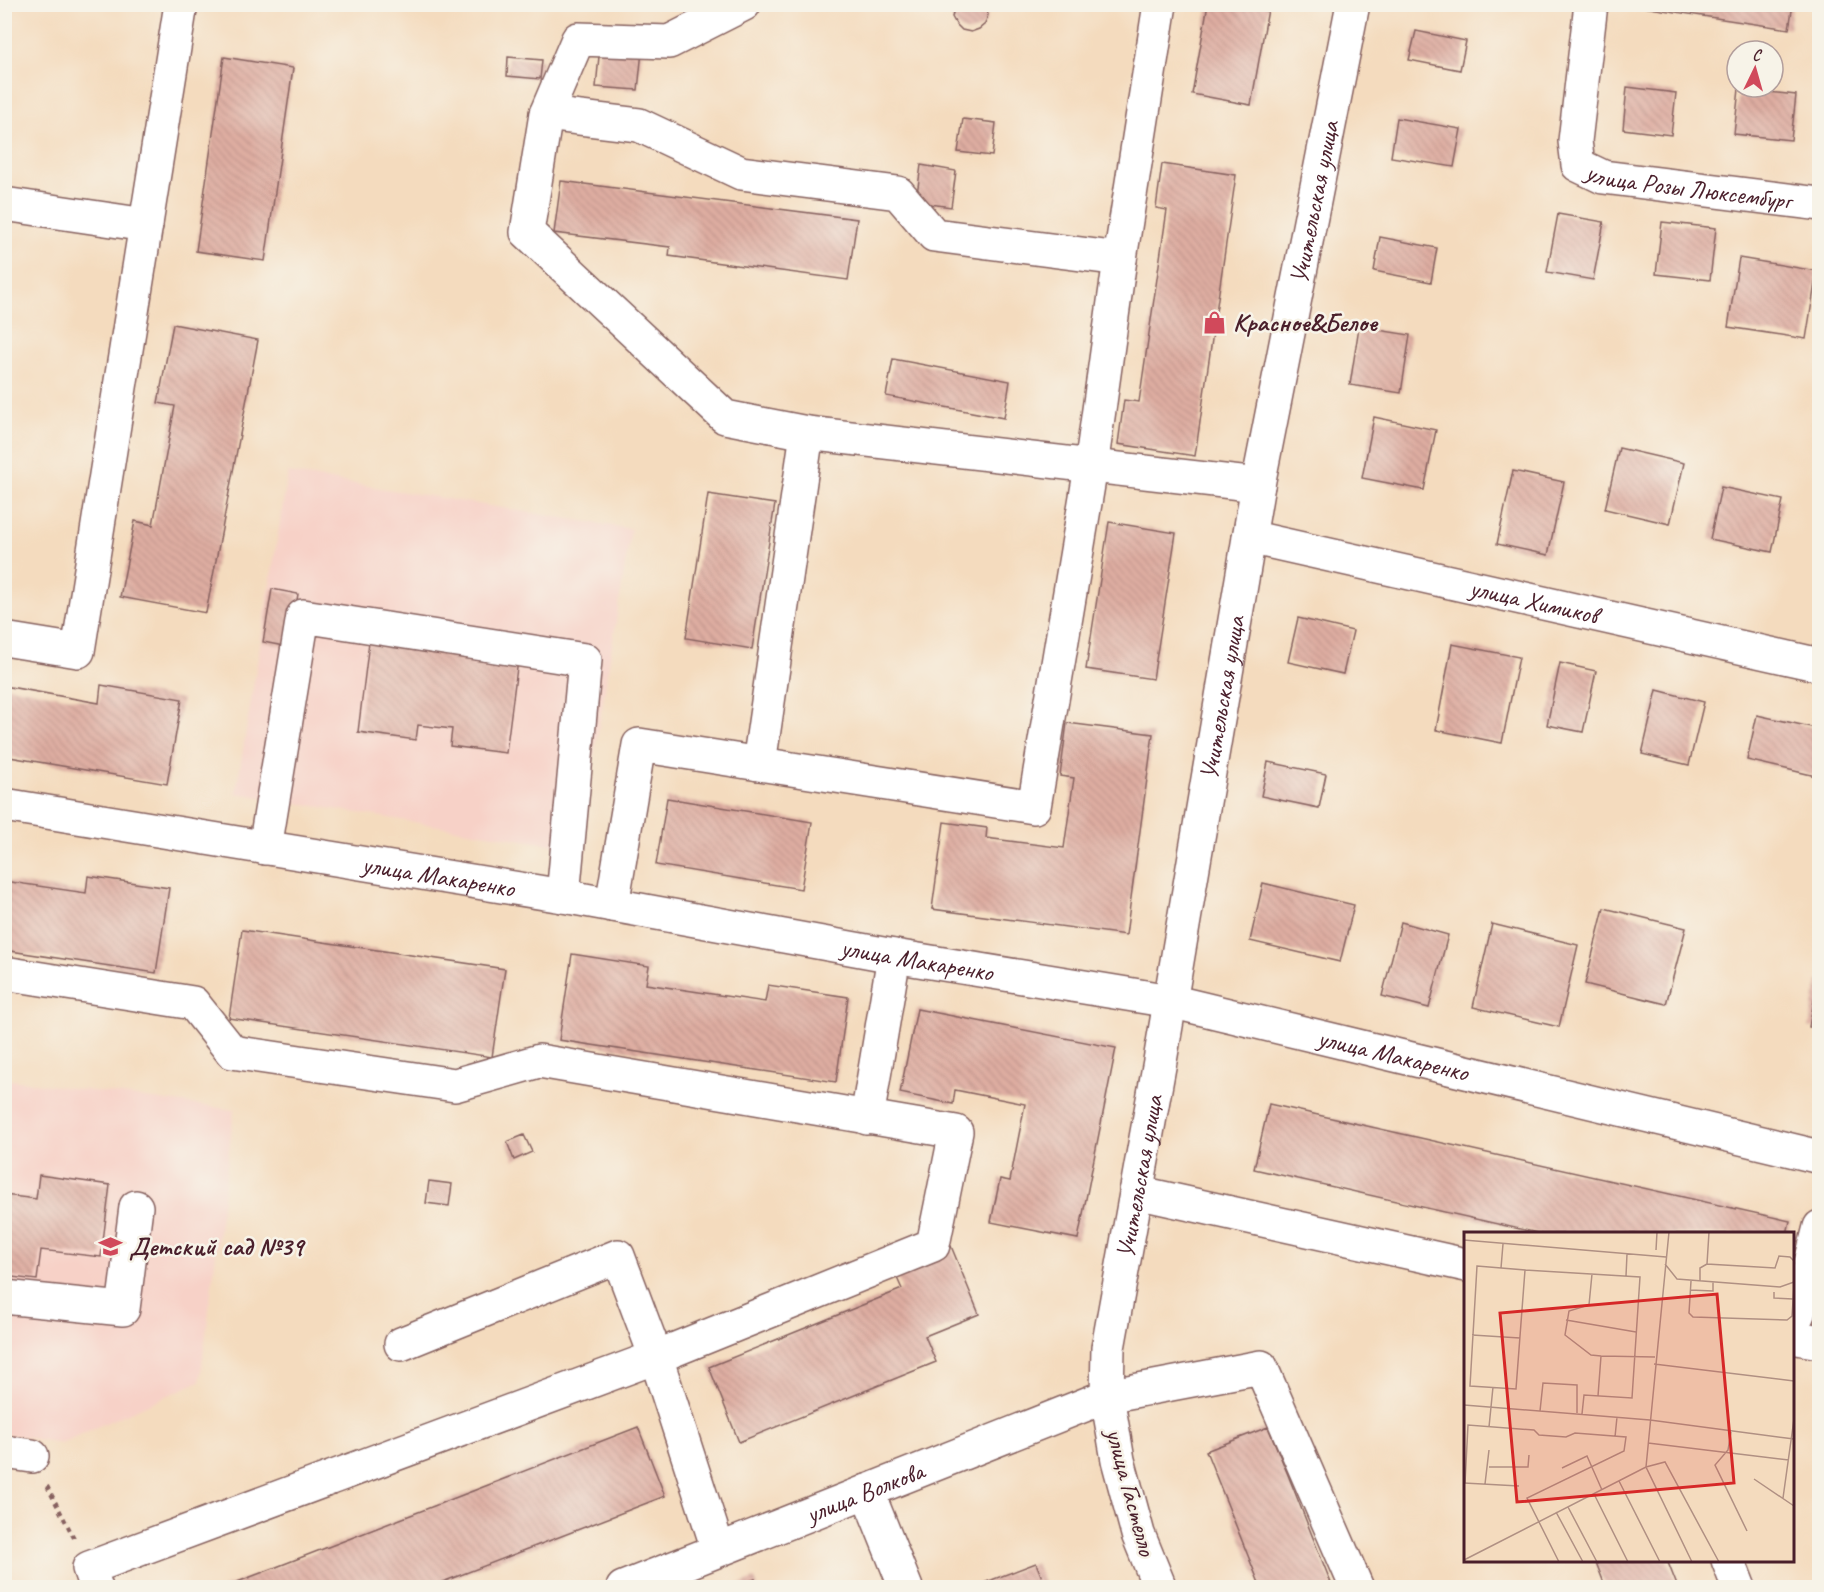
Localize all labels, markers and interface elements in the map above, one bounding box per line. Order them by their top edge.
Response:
north arrow [1725,39,1785,99]
text: С [1751,45,1763,66]
street label: Учительская улица [1282,117,1346,287]
street label: улица Розы Люксембург [1579,154,1796,217]
place label: Красное&Белое [1233,306,1379,339]
shop icon: Красное&Белое [1202,309,1228,335]
street label: улица Химиков [1465,570,1605,632]
street label: Учительская улица [1192,612,1252,782]
street label: улица Макаренко [358,847,519,905]
street label: улица Макаренко [836,930,997,989]
street label: улица Макаренко [1313,1020,1474,1089]
street label: Учительская улица [1108,1091,1170,1261]
place label: Детский сад №39 [129,1230,306,1263]
inset map [1464,1232,1794,1562]
school or university icon: Детский сад №39 [98,1233,124,1259]
street label: улица Гастелло [1098,1423,1164,1561]
street label: улица Волкова [799,1453,931,1531]

